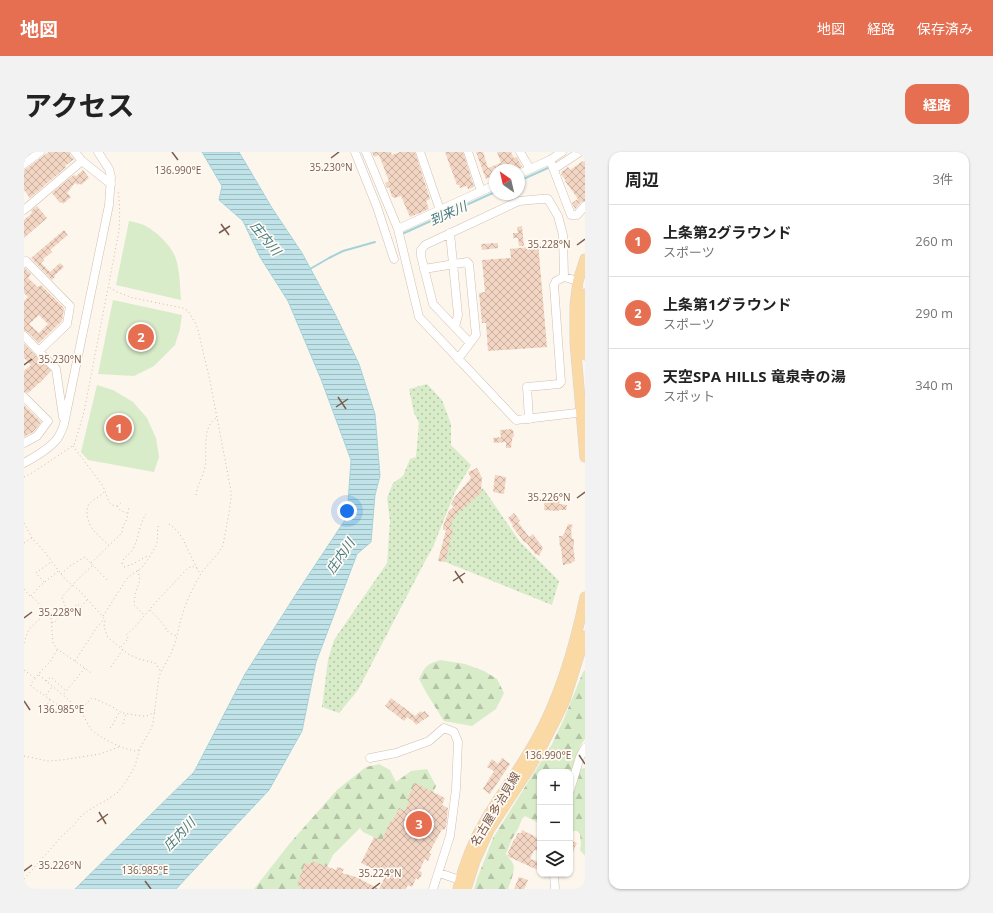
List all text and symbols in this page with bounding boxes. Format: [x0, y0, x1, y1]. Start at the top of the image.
text: 地図 [20, 16, 58, 42]
text: 地図 [817, 19, 845, 38]
text: 経路 [867, 19, 895, 38]
text: 保存済み [917, 19, 973, 38]
button: 経路 [905, 84, 969, 124]
text: アクセス [24, 86, 135, 124]
text: 35.230°N [309, 160, 353, 174]
text: 136.990°E [155, 163, 201, 177]
north arrow [489, 164, 525, 200]
text: 周辺 [625, 168, 659, 191]
text: 3件 [933, 170, 953, 188]
water label: 到来川 [427, 196, 471, 229]
water label: 庄内川 [247, 217, 287, 260]
text: 上条第2グラウンド [663, 222, 792, 242]
text: 1 [634, 232, 642, 250]
text: 260 m [915, 232, 953, 250]
text: 35.228°N [527, 237, 571, 251]
text: スポーツ [663, 243, 715, 261]
text: 上条第1グラウンド [663, 294, 792, 314]
text: 2 [634, 304, 642, 322]
text: 290 m [915, 304, 953, 322]
text: スポーツ [663, 315, 715, 333]
pin: 2 [128, 322, 154, 352]
text: 35.230°N [38, 352, 82, 366]
text: 天空SPA HILLS 竜泉寺の湯 [663, 366, 845, 386]
text: 3 [634, 376, 642, 394]
text: 340 m [915, 376, 953, 394]
text: スポット [663, 387, 715, 405]
pin: 1 [106, 413, 132, 443]
text: 35.226°N [527, 490, 571, 504]
your location [337, 501, 357, 521]
water label: 庄内川 [321, 533, 360, 577]
text: 35.228°N [38, 605, 82, 619]
text: 136.985°E [38, 702, 84, 716]
text: 136.990°E [525, 748, 571, 762]
street label: 名古屋多治見線 [466, 769, 524, 849]
map controls [537, 769, 573, 877]
button: + [537, 769, 573, 805]
button: − [537, 805, 573, 841]
pin: 3 [406, 809, 432, 839]
water label: 庄内川 [159, 812, 200, 854]
button: layers [537, 841, 573, 877]
text: 35.226°N [38, 858, 82, 872]
text: 136.985°E [122, 863, 168, 877]
text: 35.224°N [358, 866, 402, 880]

